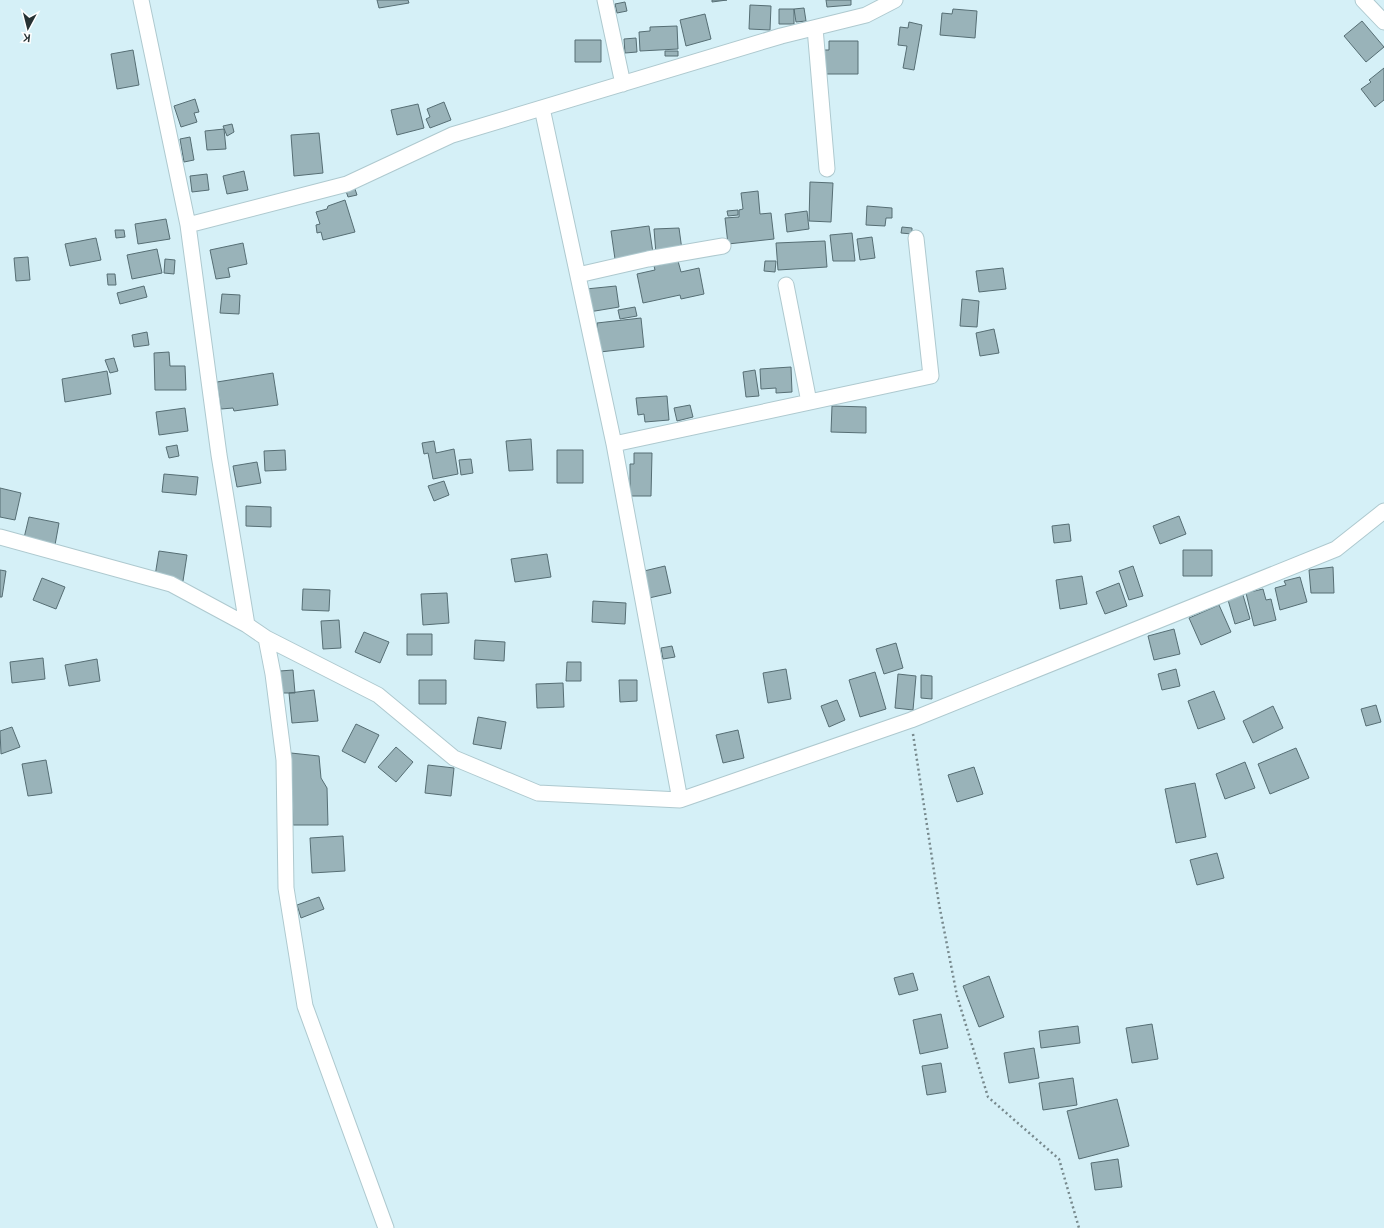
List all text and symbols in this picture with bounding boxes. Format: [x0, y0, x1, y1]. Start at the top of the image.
north arrow [8, 8, 48, 48]
text: K [22, 30, 31, 44]

